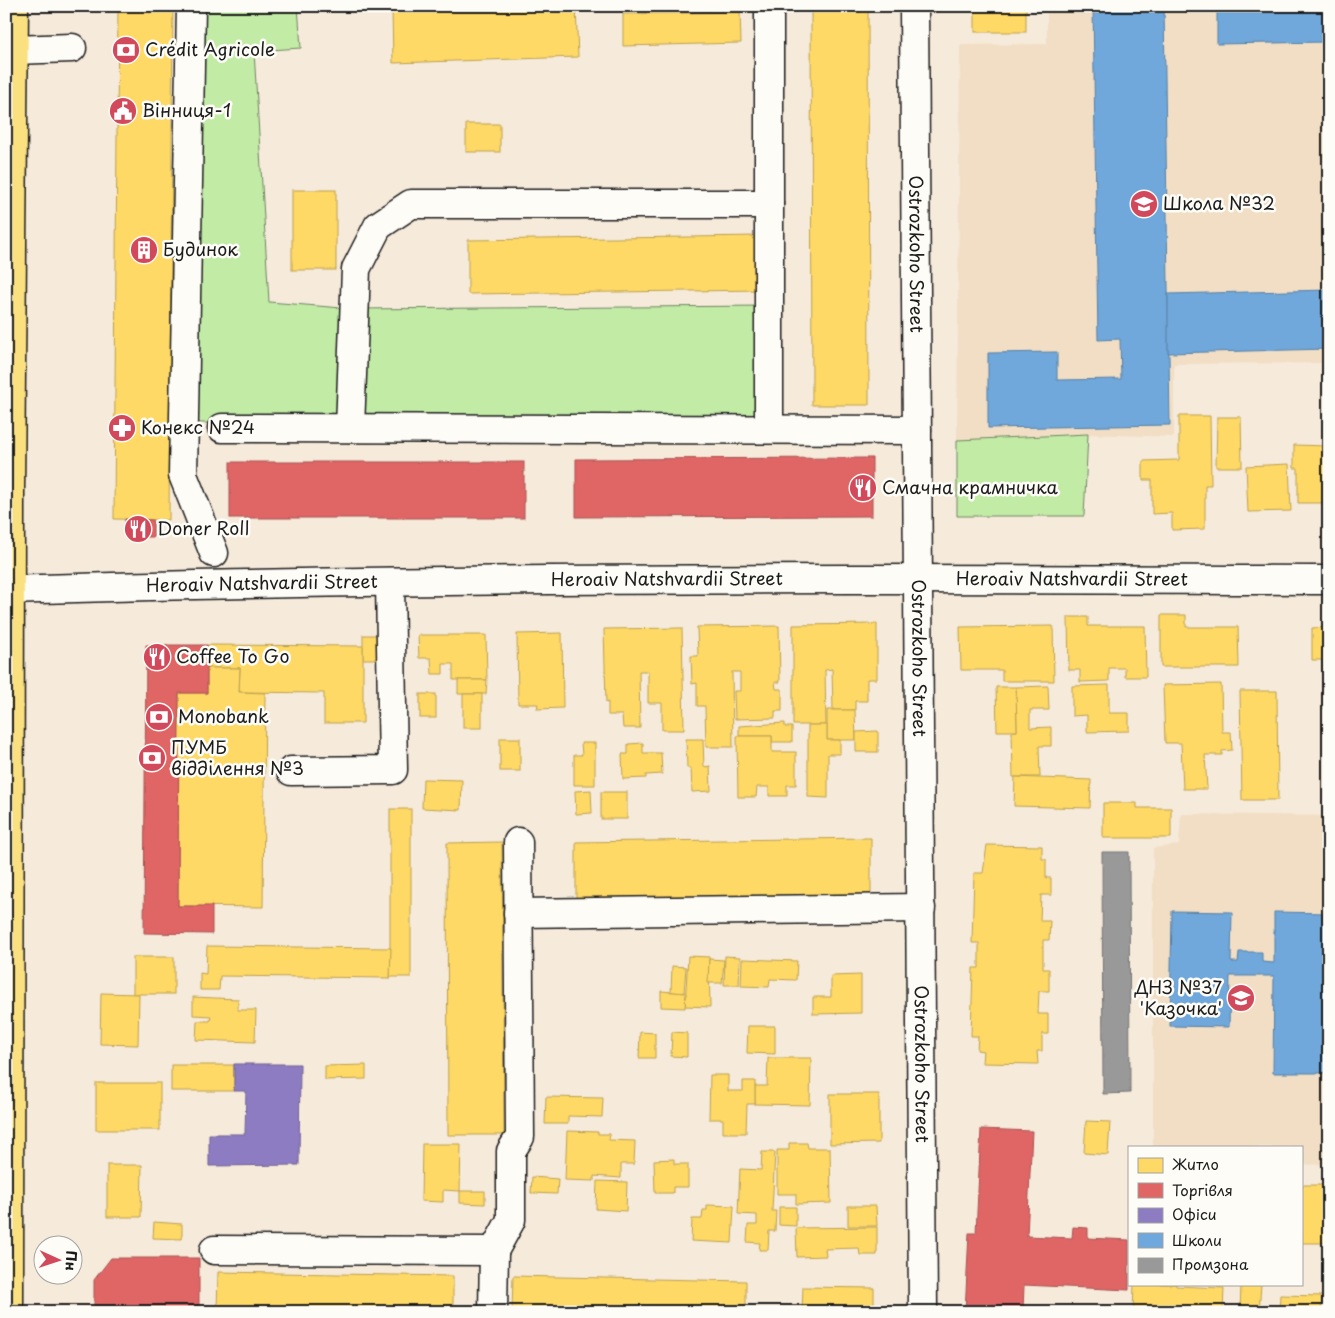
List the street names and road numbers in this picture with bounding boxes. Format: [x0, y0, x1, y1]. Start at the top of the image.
street label: Ostrozkoho Street [903, 175, 931, 333]
street label: Heroaiv Natshvardii Street [551, 564, 783, 592]
street label: Heroaiv Natshvardii Street [956, 564, 1188, 592]
street label: Heroaiv Natshvardii Street [146, 567, 378, 598]
street label: Ostrozkoho Street [906, 579, 934, 737]
street label: Ostrozkoho Street [909, 985, 937, 1143]

